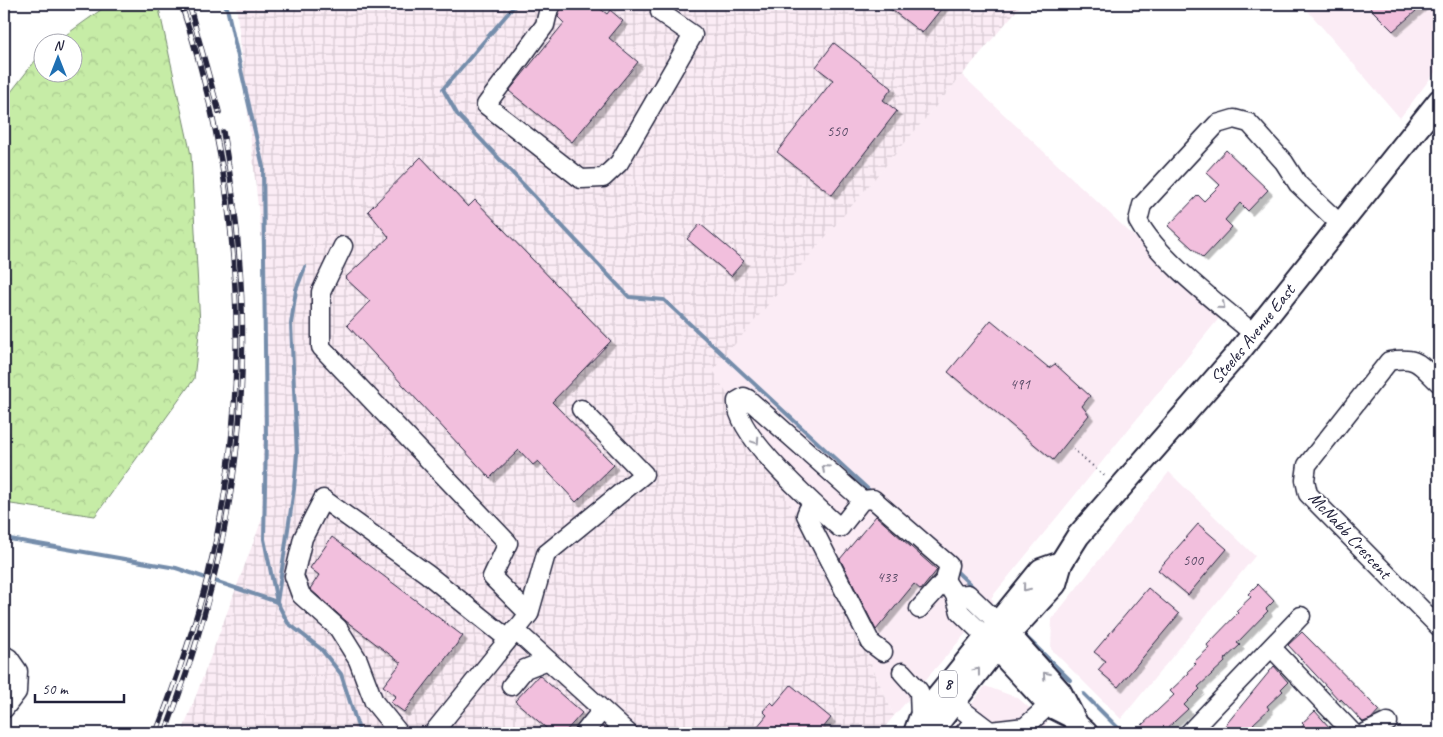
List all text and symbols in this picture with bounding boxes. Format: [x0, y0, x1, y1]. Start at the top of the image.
north arrow [32, 32, 82, 82]
text: N [54, 37, 65, 54]
house number: 550 [827, 122, 848, 141]
street label: Steeles Avenue East [1205, 278, 1301, 388]
one-way arrow [1216, 300, 1225, 309]
house number: 491 [1010, 375, 1031, 394]
one-way arrow [750, 436, 760, 445]
one-way arrow [822, 465, 831, 474]
street label: McNabb Crescent [1304, 487, 1397, 585]
house number: 500 [1183, 551, 1204, 570]
house number: 433 [877, 568, 898, 587]
one-way arrow [1024, 582, 1032, 591]
one-way arrow [972, 668, 981, 677]
road number: 8 [939, 671, 957, 698]
scale bar [35, 672, 124, 704]
one-way arrow [1043, 672, 1051, 681]
text: 50 m [42, 680, 69, 699]

